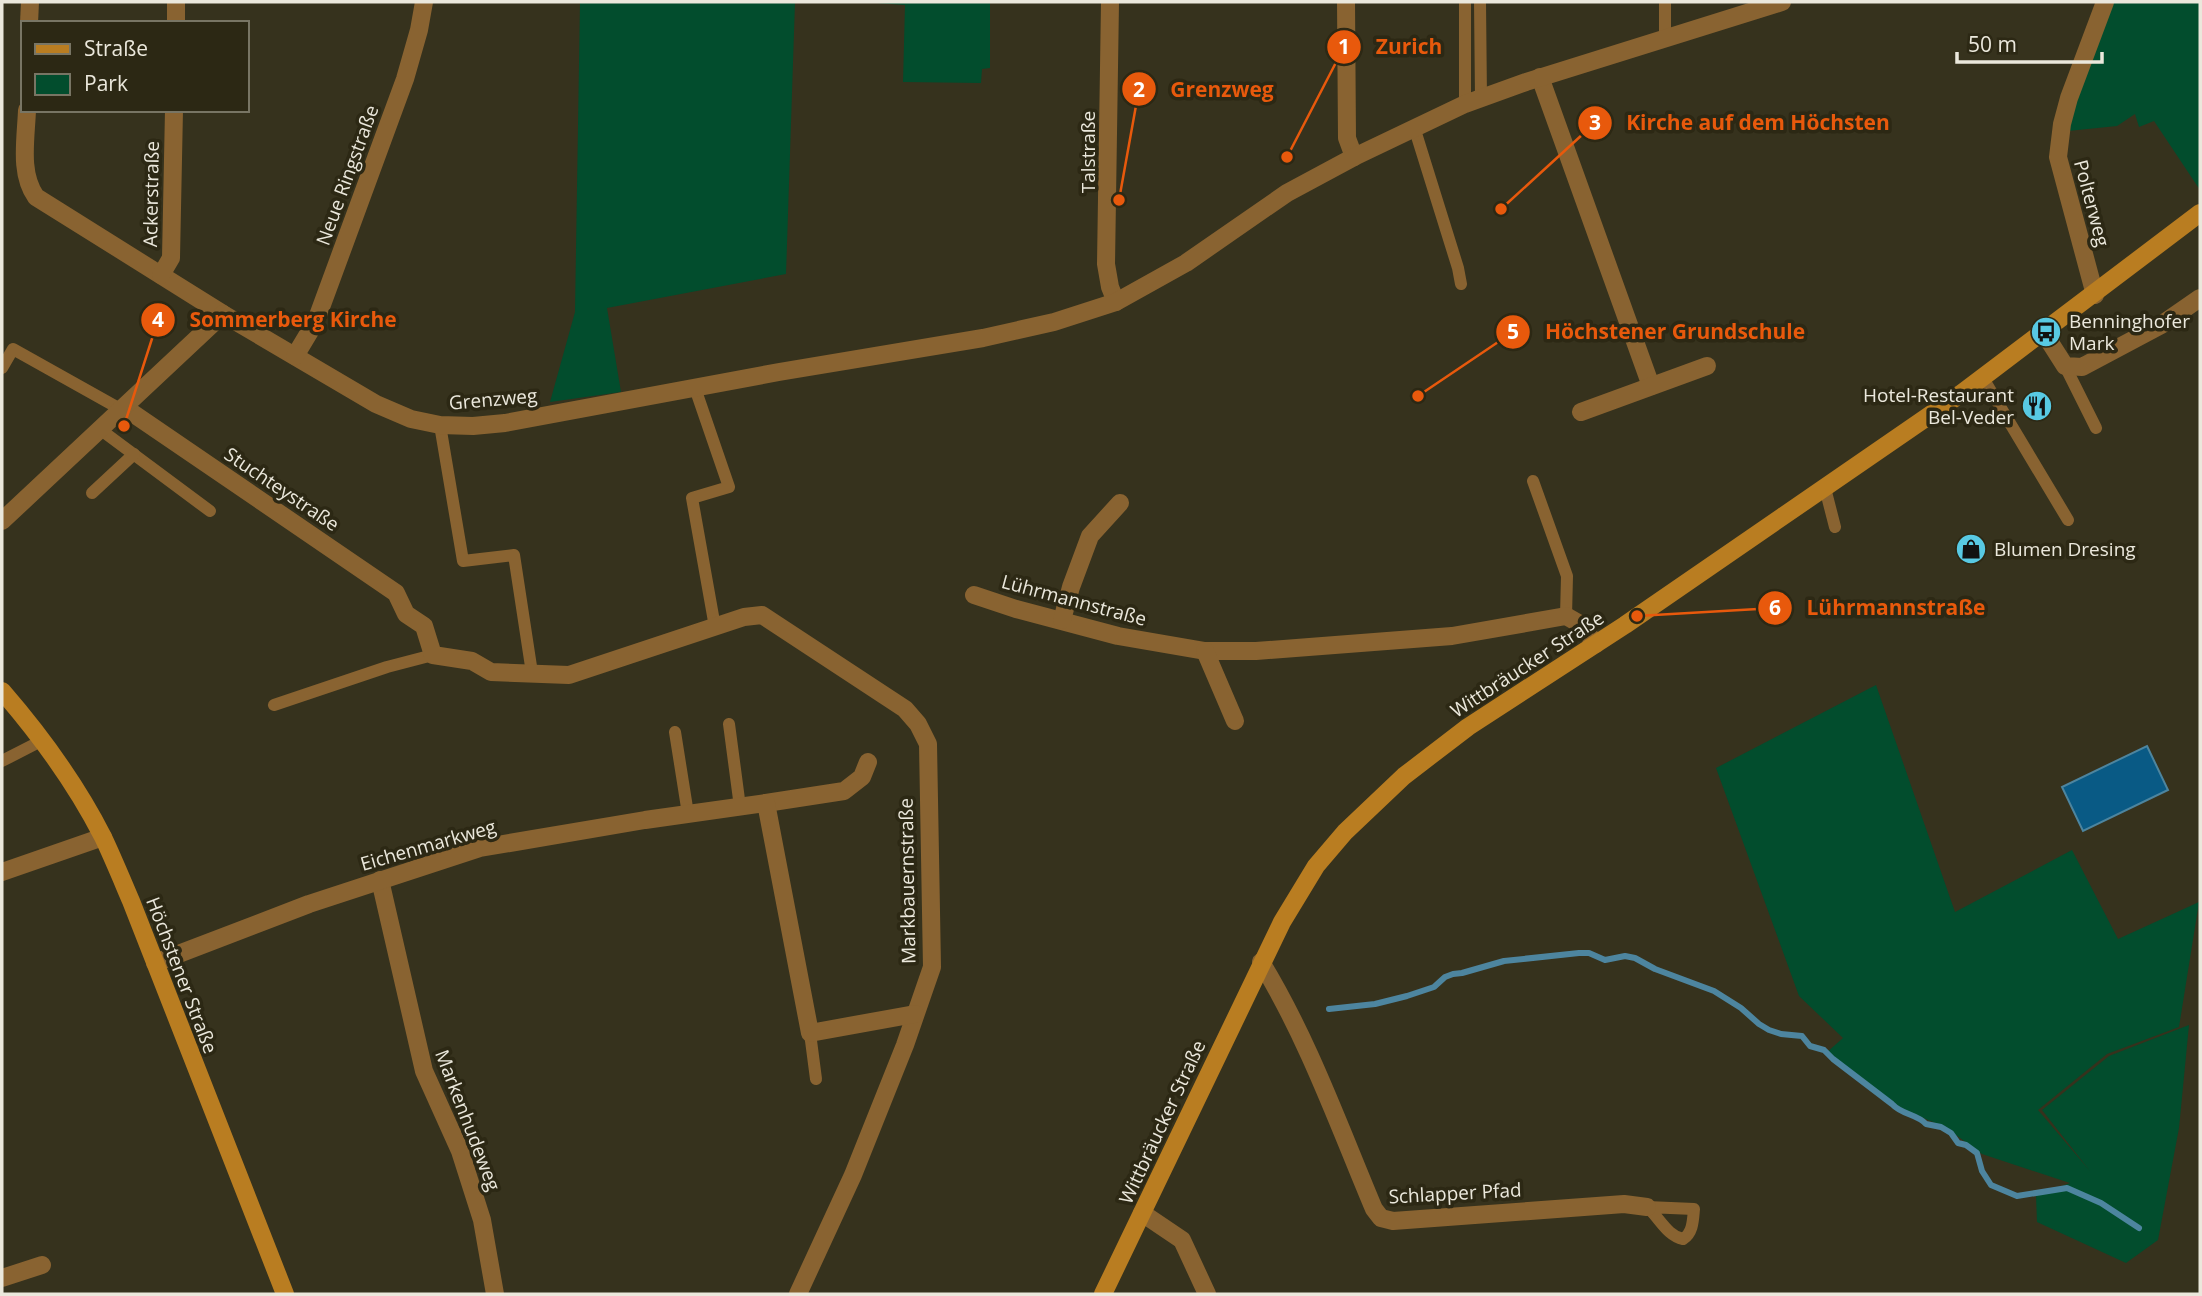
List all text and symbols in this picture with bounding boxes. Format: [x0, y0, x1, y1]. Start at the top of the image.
legend [21, 21, 248, 112]
scale bar [1957, 21, 2102, 65]
callout: Zurich [1327, 26, 1456, 68]
text: 50 m [1968, 30, 2017, 58]
text: 1 [1338, 32, 1350, 60]
text: Zurich [1376, 32, 1442, 60]
text: Straße [84, 34, 148, 62]
callout: Grenzweg [1122, 68, 1288, 110]
text: Park [84, 69, 128, 97]
text: 2 [1133, 75, 1145, 103]
text: Grenzweg [1170, 75, 1274, 103]
street label: Neue Ringstraße [310, 101, 384, 249]
callout: Kirche auf dem Höchsten [1577, 102, 1904, 144]
text: 3 [1589, 108, 1601, 136]
text: Kirche auf dem Höchsten [1626, 108, 1890, 136]
street label: Talstraße [1075, 111, 1101, 193]
street label: Ackerstraße [137, 141, 165, 247]
street label: Polterweg [2068, 157, 2116, 249]
callout: Sommerberg Kirche [141, 299, 411, 341]
text: 4 [152, 305, 164, 333]
text: Sommerberg Kirche [189, 305, 397, 333]
place label: Benninghofer Mark [2069, 308, 2190, 356]
callout: Höchstener Grundschule [1496, 311, 1819, 353]
bus stop icon: Benninghofer Mark [2029, 315, 2063, 349]
text: 5 [1507, 317, 1519, 345]
text: Höchstener Grundschule [1545, 317, 1805, 345]
street label: Grenzweg [448, 382, 538, 416]
place label: Hotel-Restaurant Bel-Veder [1863, 382, 2014, 430]
restaurant icon: Hotel-Restaurant Bel-Veder [2020, 389, 2054, 423]
street label: Stuchteystraße [220, 441, 344, 537]
shop icon: Blumen Dresing [1954, 532, 1988, 566]
place label: Blumen Dresing [1994, 536, 2136, 562]
street label: Lührmannstraße [999, 568, 1149, 632]
callout: Lührmannstraße [1757, 587, 1999, 629]
text: 6 [1769, 593, 1781, 621]
text: Lührmannstraße [1806, 593, 1986, 621]
street label: Wittbräucker Straße [1445, 605, 1609, 723]
street label: Markbauernstraße [893, 798, 921, 964]
street label: Eichenmarkweg [357, 813, 499, 877]
street label: Höchstener Straße [140, 893, 224, 1057]
street label: Wittbräucker Straße [1113, 1036, 1211, 1208]
street label: Markenhudeweg [429, 1046, 507, 1194]
street label: Schlapper Pfad [1388, 1177, 1522, 1209]

